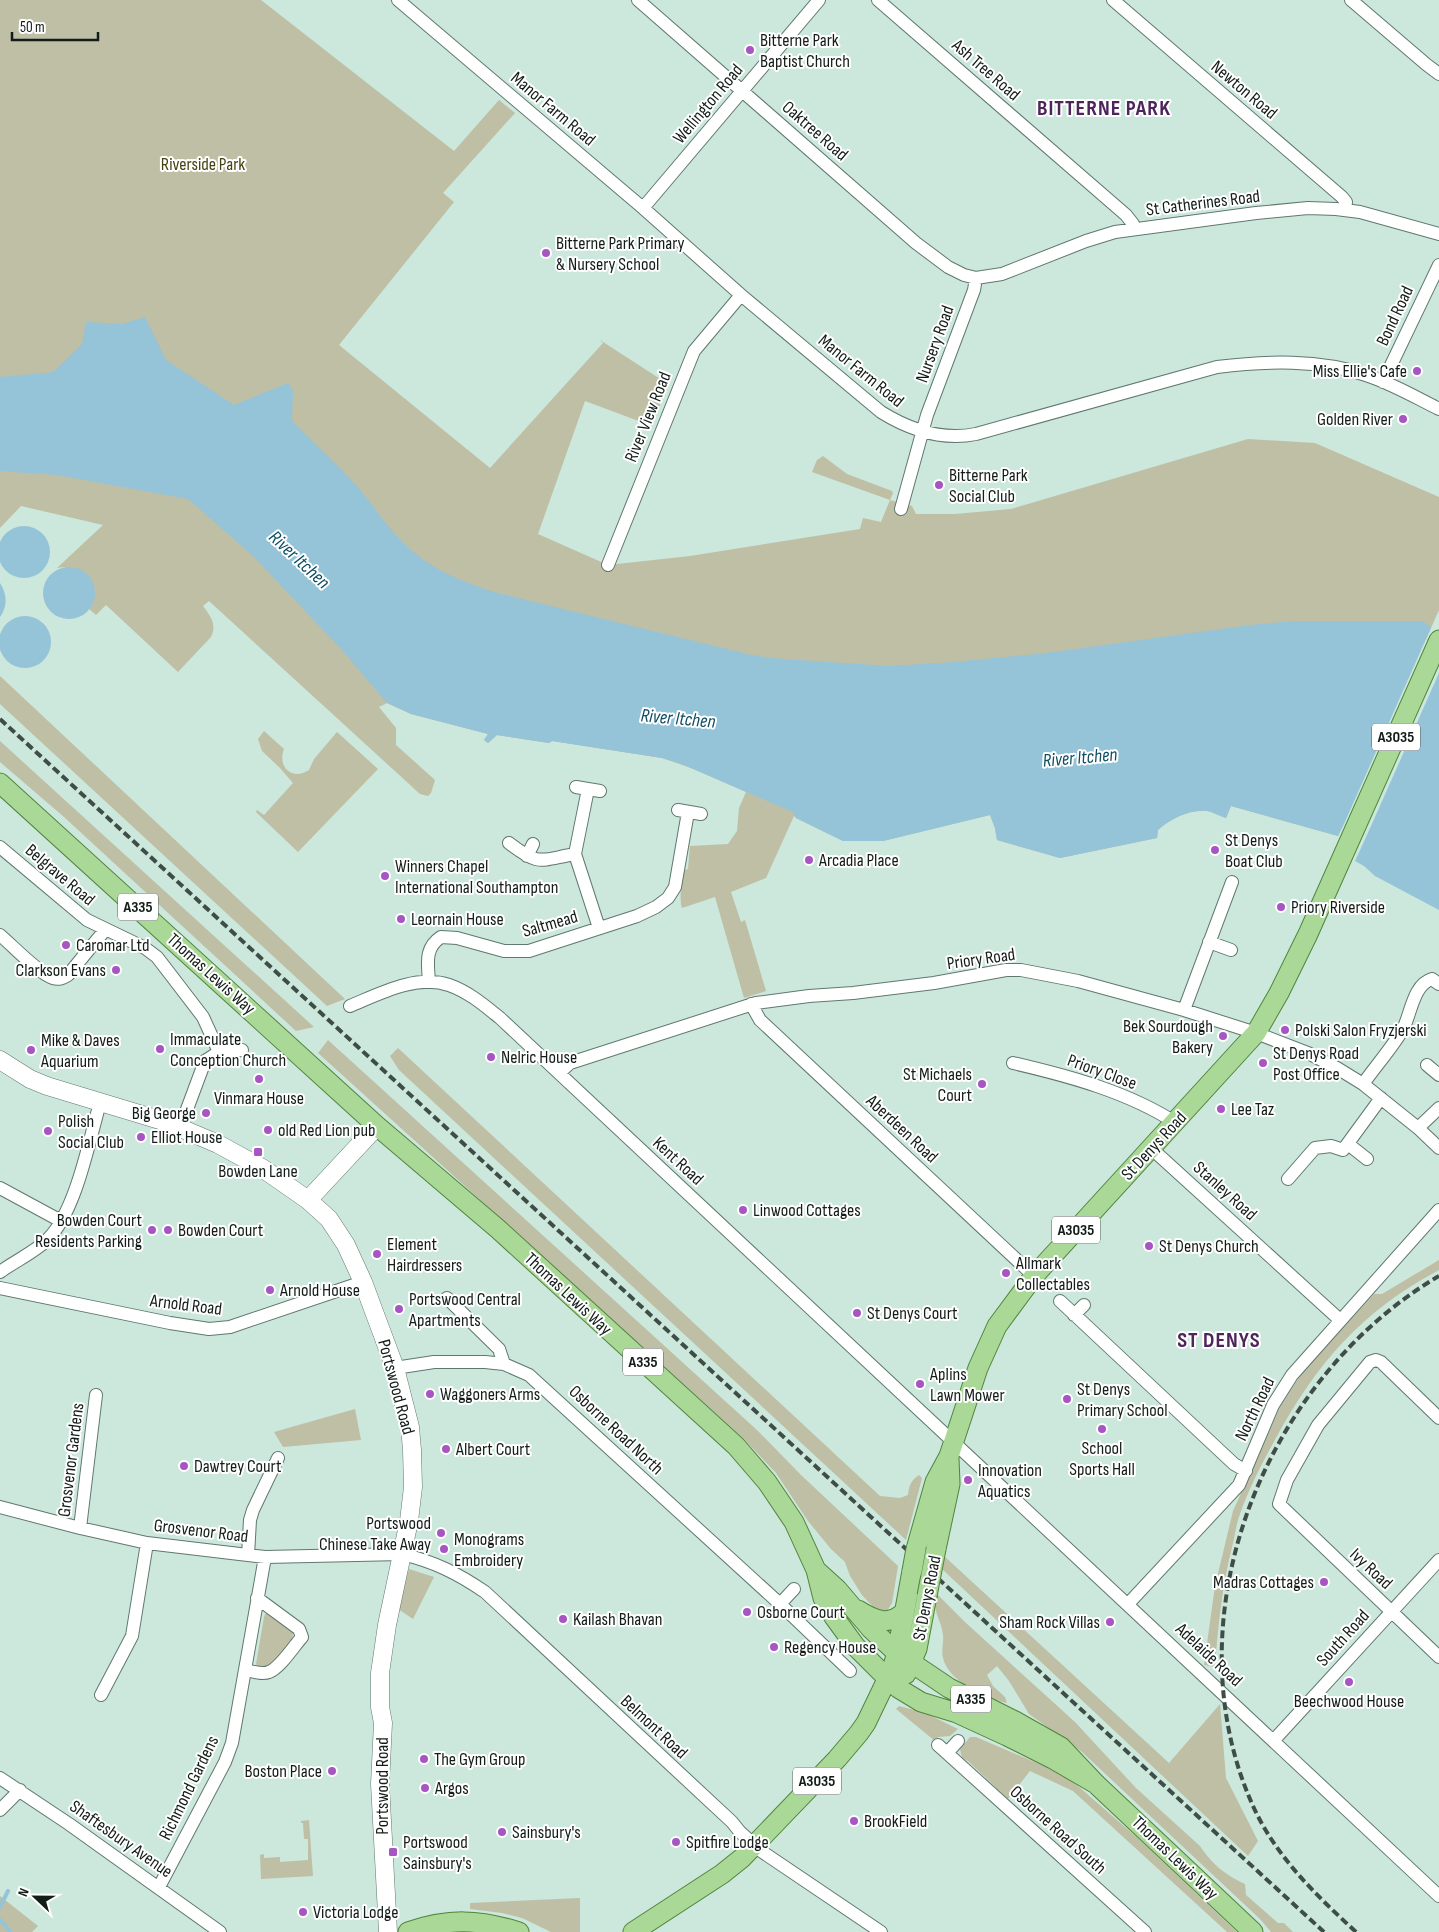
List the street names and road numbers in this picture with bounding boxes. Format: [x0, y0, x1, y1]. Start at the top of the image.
street label: Ash Tree Road [947, 34, 1024, 105]
street label: Newton Road [1207, 56, 1281, 124]
street label: Wellington Road [669, 60, 747, 148]
street label: Manor Farm Road [506, 68, 600, 150]
street label: Oaktree Road [778, 97, 852, 165]
street label: St Catherines Road [1145, 186, 1261, 220]
street label: Bond Road [1372, 283, 1418, 349]
street label: Nursery Road [911, 303, 959, 385]
street label: Manor Farm Road [814, 330, 908, 412]
street label: River View Road [620, 369, 676, 465]
road number: A3035 [1372, 724, 1420, 750]
street label: Belgrave Road [21, 840, 99, 910]
road number: A335 [118, 894, 158, 920]
street label: Saltmead [520, 906, 580, 942]
street label: Thomas Lewis Way [163, 929, 260, 1019]
street label: Priory Road [946, 944, 1016, 974]
street label: Priory Close [1065, 1050, 1139, 1094]
street label: Aberdeen Road [861, 1090, 942, 1167]
street label: St Denys Road [1117, 1107, 1191, 1185]
street label: Kent Road [648, 1132, 708, 1190]
street label: Stanley Road [1189, 1157, 1261, 1225]
road number: A3035 [1052, 1216, 1100, 1244]
street label: Thomas Lewis Way [520, 1248, 616, 1340]
street label: Arnold Road [148, 1290, 223, 1320]
street label: Portswood Road [373, 1337, 419, 1437]
road number: A335 [623, 1348, 663, 1375]
street label: North Road [1231, 1374, 1279, 1444]
street label: Osborne Road North [564, 1381, 668, 1479]
street label: Grosvenor Gardens [54, 1402, 88, 1518]
street label: Grosvenor Road [153, 1515, 249, 1547]
street label: Ivy Road [1345, 1544, 1397, 1594]
street label: St Denys Road [908, 1554, 946, 1642]
street label: South Road [1312, 1605, 1374, 1671]
street label: Adelaide Road [1171, 1618, 1247, 1691]
road number: A335 [951, 1686, 991, 1712]
street label: Belmont Road [616, 1691, 692, 1763]
street label: Richmond Gardens [155, 1732, 223, 1844]
street label: Portswood Road [372, 1737, 393, 1835]
road number: A3035 [793, 1768, 841, 1794]
street label: Osborne Road South [1006, 1781, 1110, 1879]
street label: Shaftesbury Avenue [66, 1796, 176, 1882]
street label: Thomas Lewis Way [1128, 1812, 1222, 1904]

